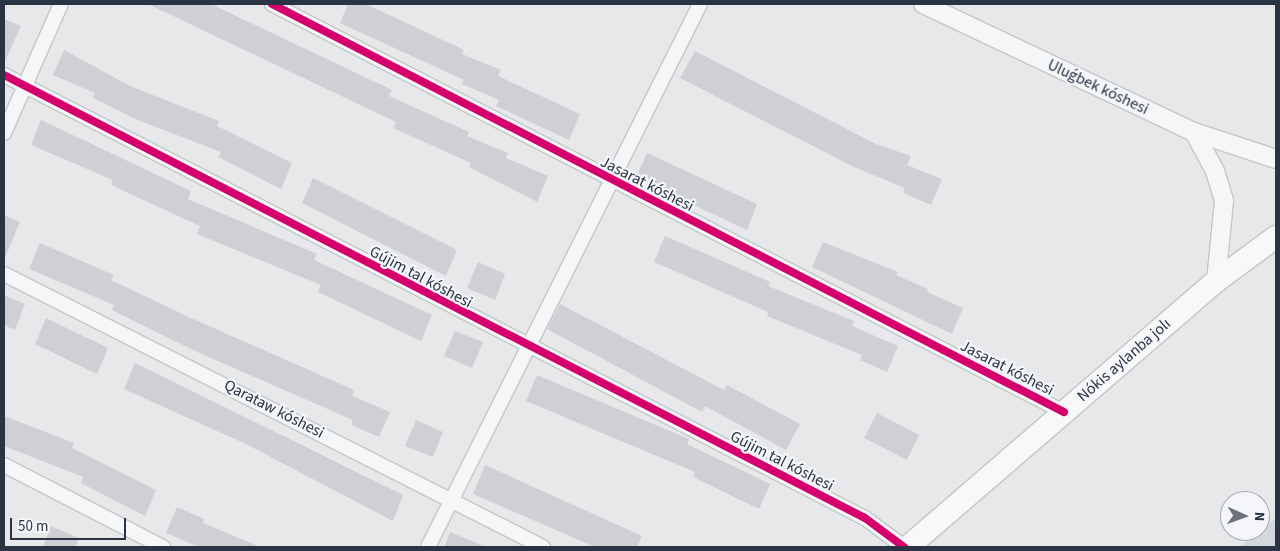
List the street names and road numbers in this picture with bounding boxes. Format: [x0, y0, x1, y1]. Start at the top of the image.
street label: Uluǵbek kóshesi [1044, 55, 1152, 119]
street label: Jasarat kóshesi [597, 152, 697, 216]
street label: Gújim tal kóshesi [366, 242, 476, 312]
street label: Nókis aylanba jolı [1073, 314, 1175, 406]
street label: Jasarat kóshesi [957, 336, 1057, 400]
street label: Qarataw kóshesi [221, 376, 327, 442]
street label: Gújim tal kóshesi [727, 427, 837, 495]

